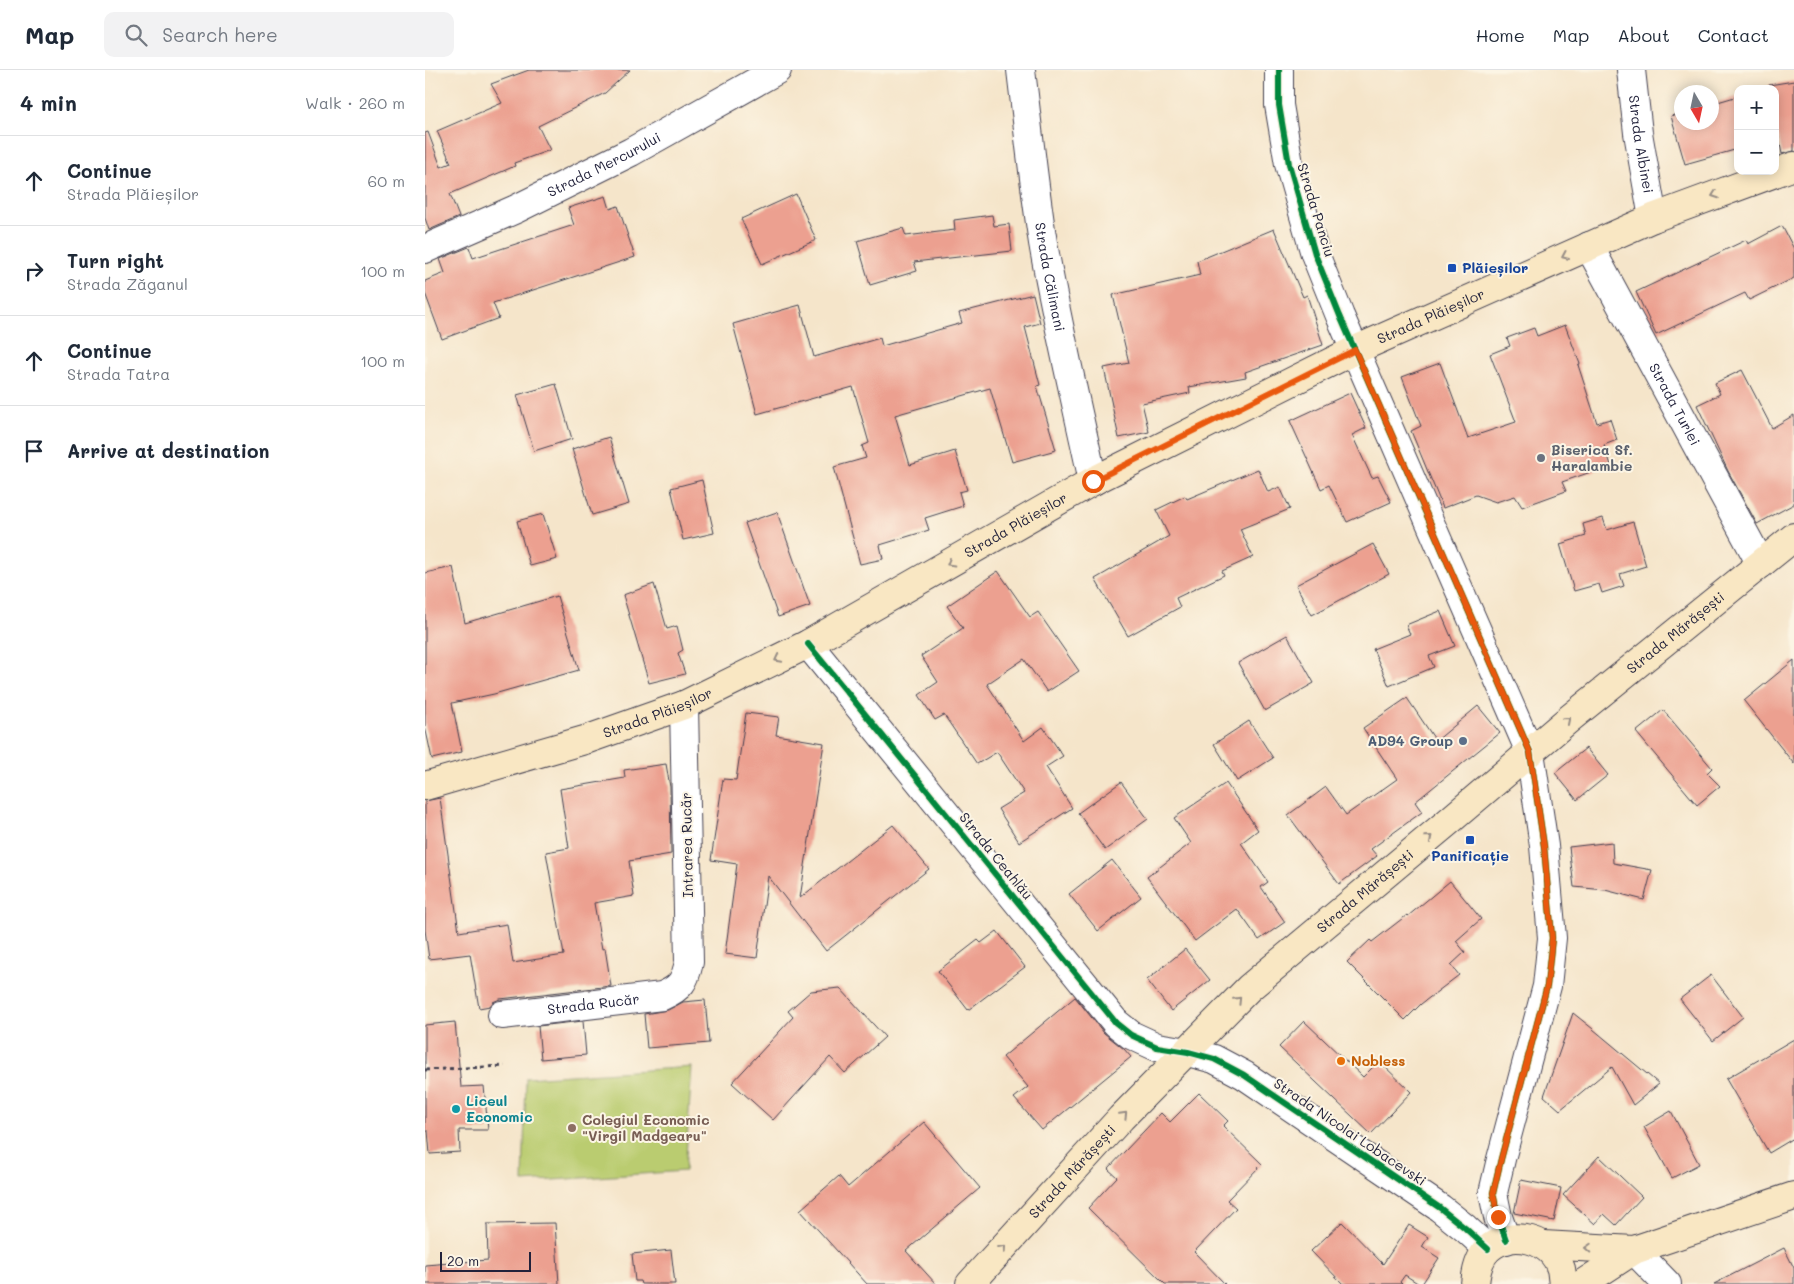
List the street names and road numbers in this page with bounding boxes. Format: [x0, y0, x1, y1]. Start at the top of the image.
street label: Strada Albinei [1625, 94, 1658, 195]
street label: Strada Mercurului [544, 127, 664, 201]
street label: Strada Panciu [1293, 161, 1340, 259]
street label: Strada Călimani [1031, 221, 1070, 333]
street label: Strada Plăieșilor [1374, 284, 1487, 348]
street label: Strada Turlei [1645, 360, 1705, 449]
street label: Strada Plăieșilor [961, 488, 1070, 562]
street label: Strada Mărășești [1622, 587, 1728, 678]
street label: Strada Plăieșilor [600, 683, 715, 742]
street label: Intrarea Rucăr [676, 792, 697, 898]
street label: Strada Ceahlău [955, 808, 1037, 903]
street label: Strada Mărășești [1312, 845, 1417, 937]
street label: Strada Rucăr [546, 989, 640, 1019]
street label: Strada Nicolai Lobacevski [1270, 1073, 1430, 1190]
street label: Strada Mărășești [1024, 1120, 1120, 1222]

